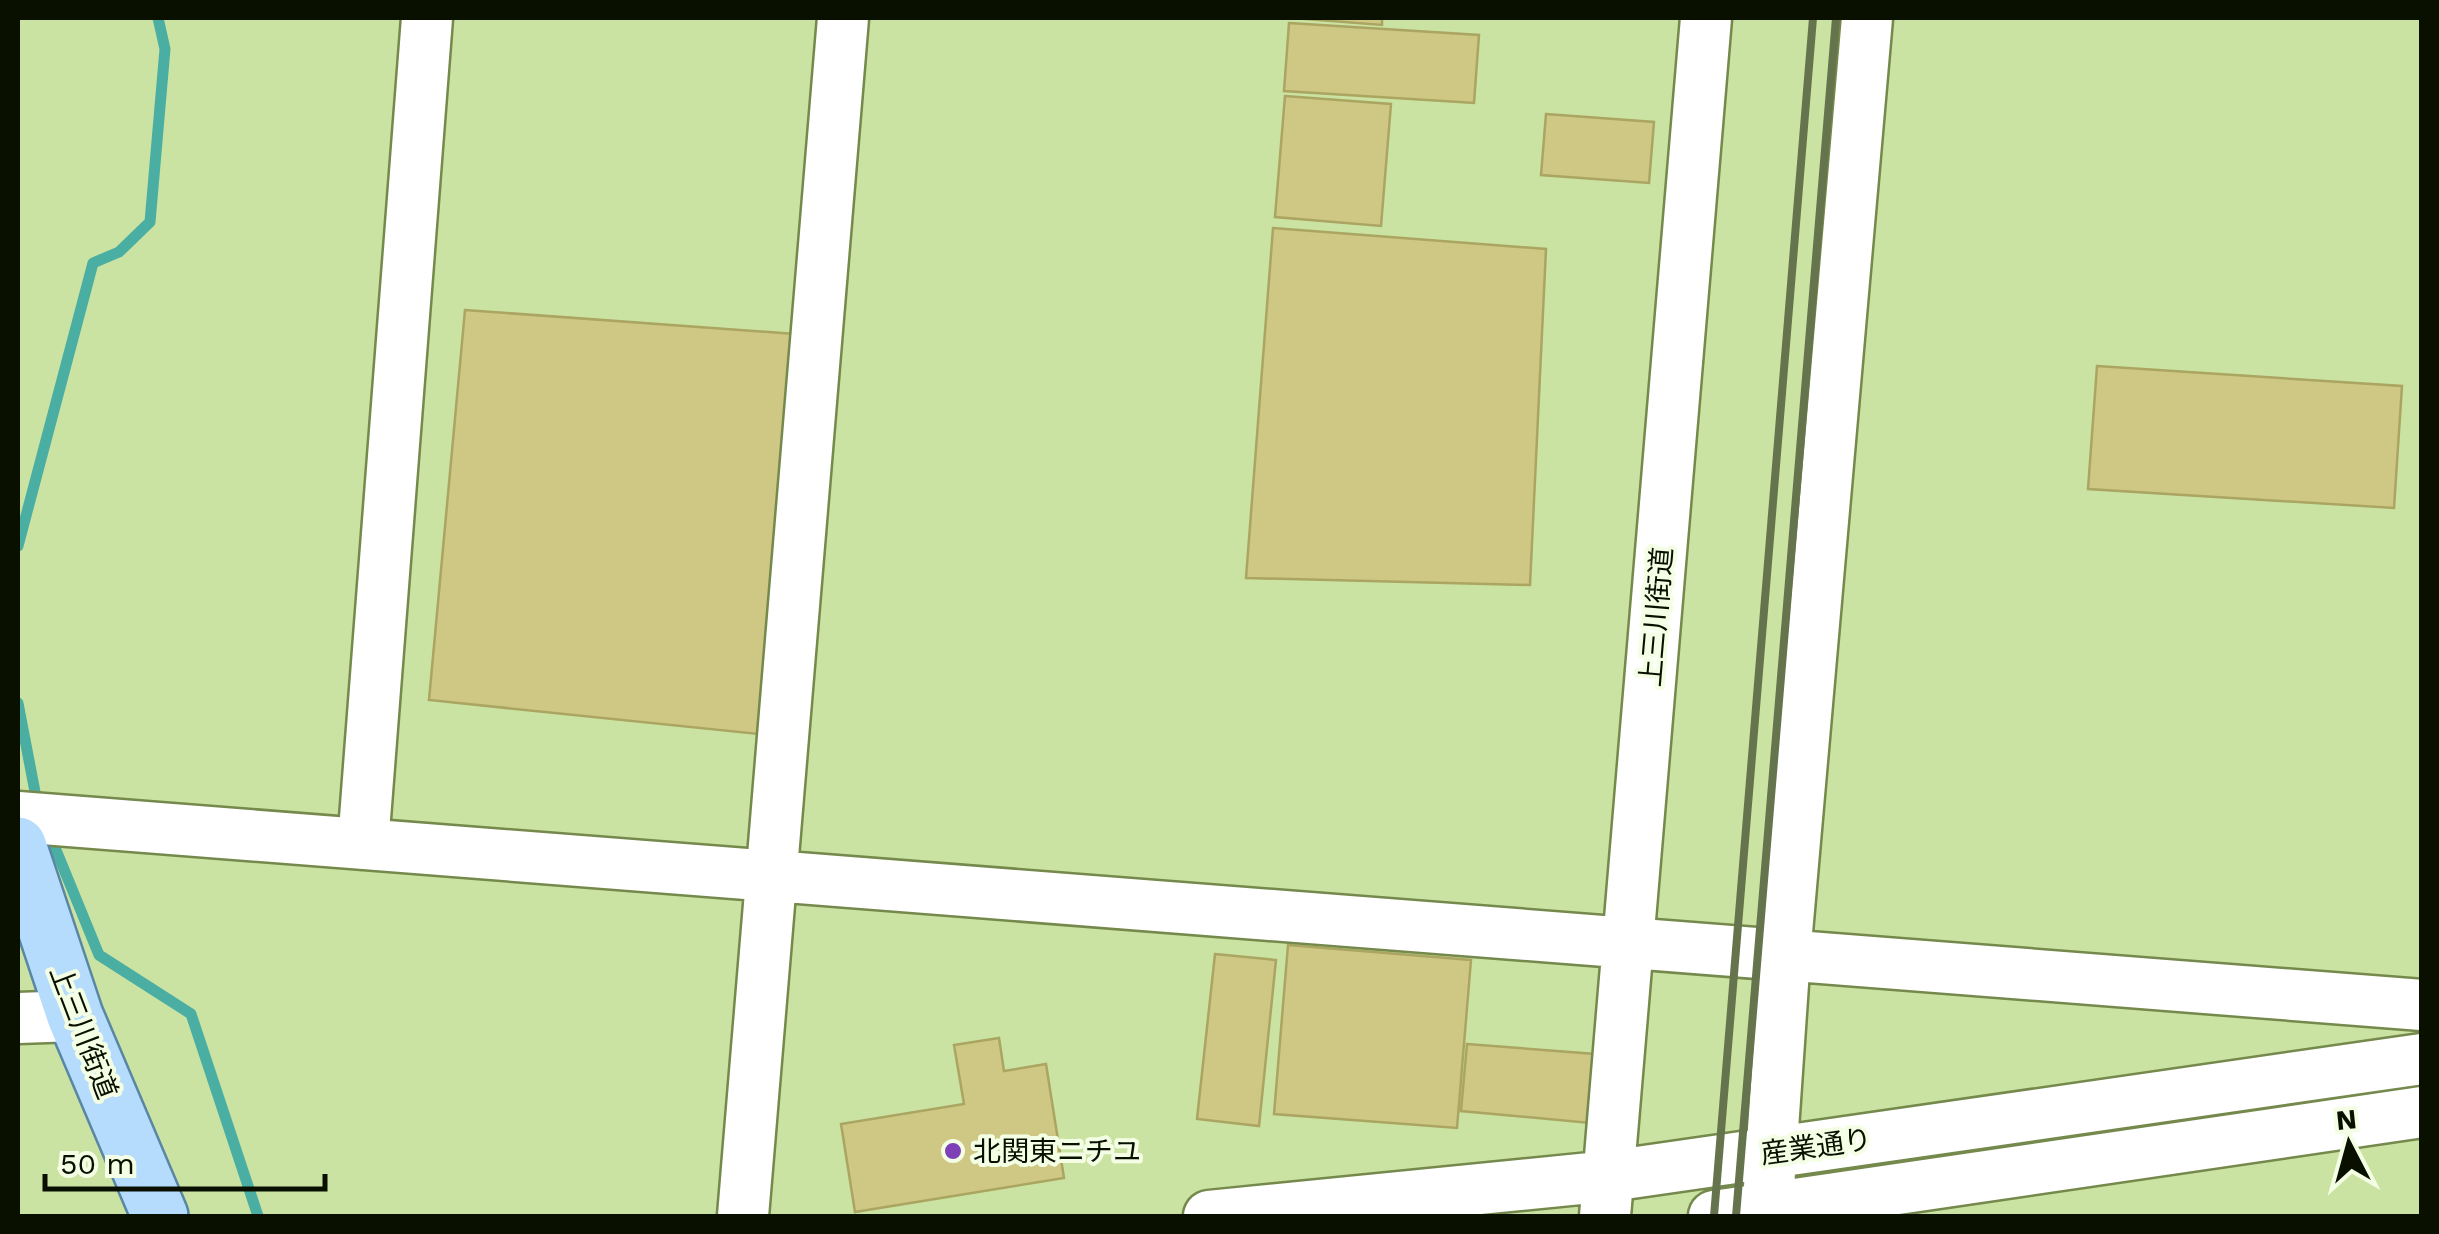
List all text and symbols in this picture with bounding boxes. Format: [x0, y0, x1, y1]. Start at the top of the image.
street label: 上三川街道 [1634, 546, 1679, 688]
street label: 上三川街道 [43, 961, 124, 1103]
north arrow [2299, 1094, 2399, 1194]
text: N [2334, 1102, 2358, 1137]
street label: 産業通り [1758, 1122, 1874, 1171]
scale bar [45, 1129, 325, 1191]
place label: 北関東ニチユ [973, 1135, 1141, 1168]
marker: 北関東ニチユ [942, 1140, 964, 1162]
text: 50 m [60, 1146, 135, 1181]

